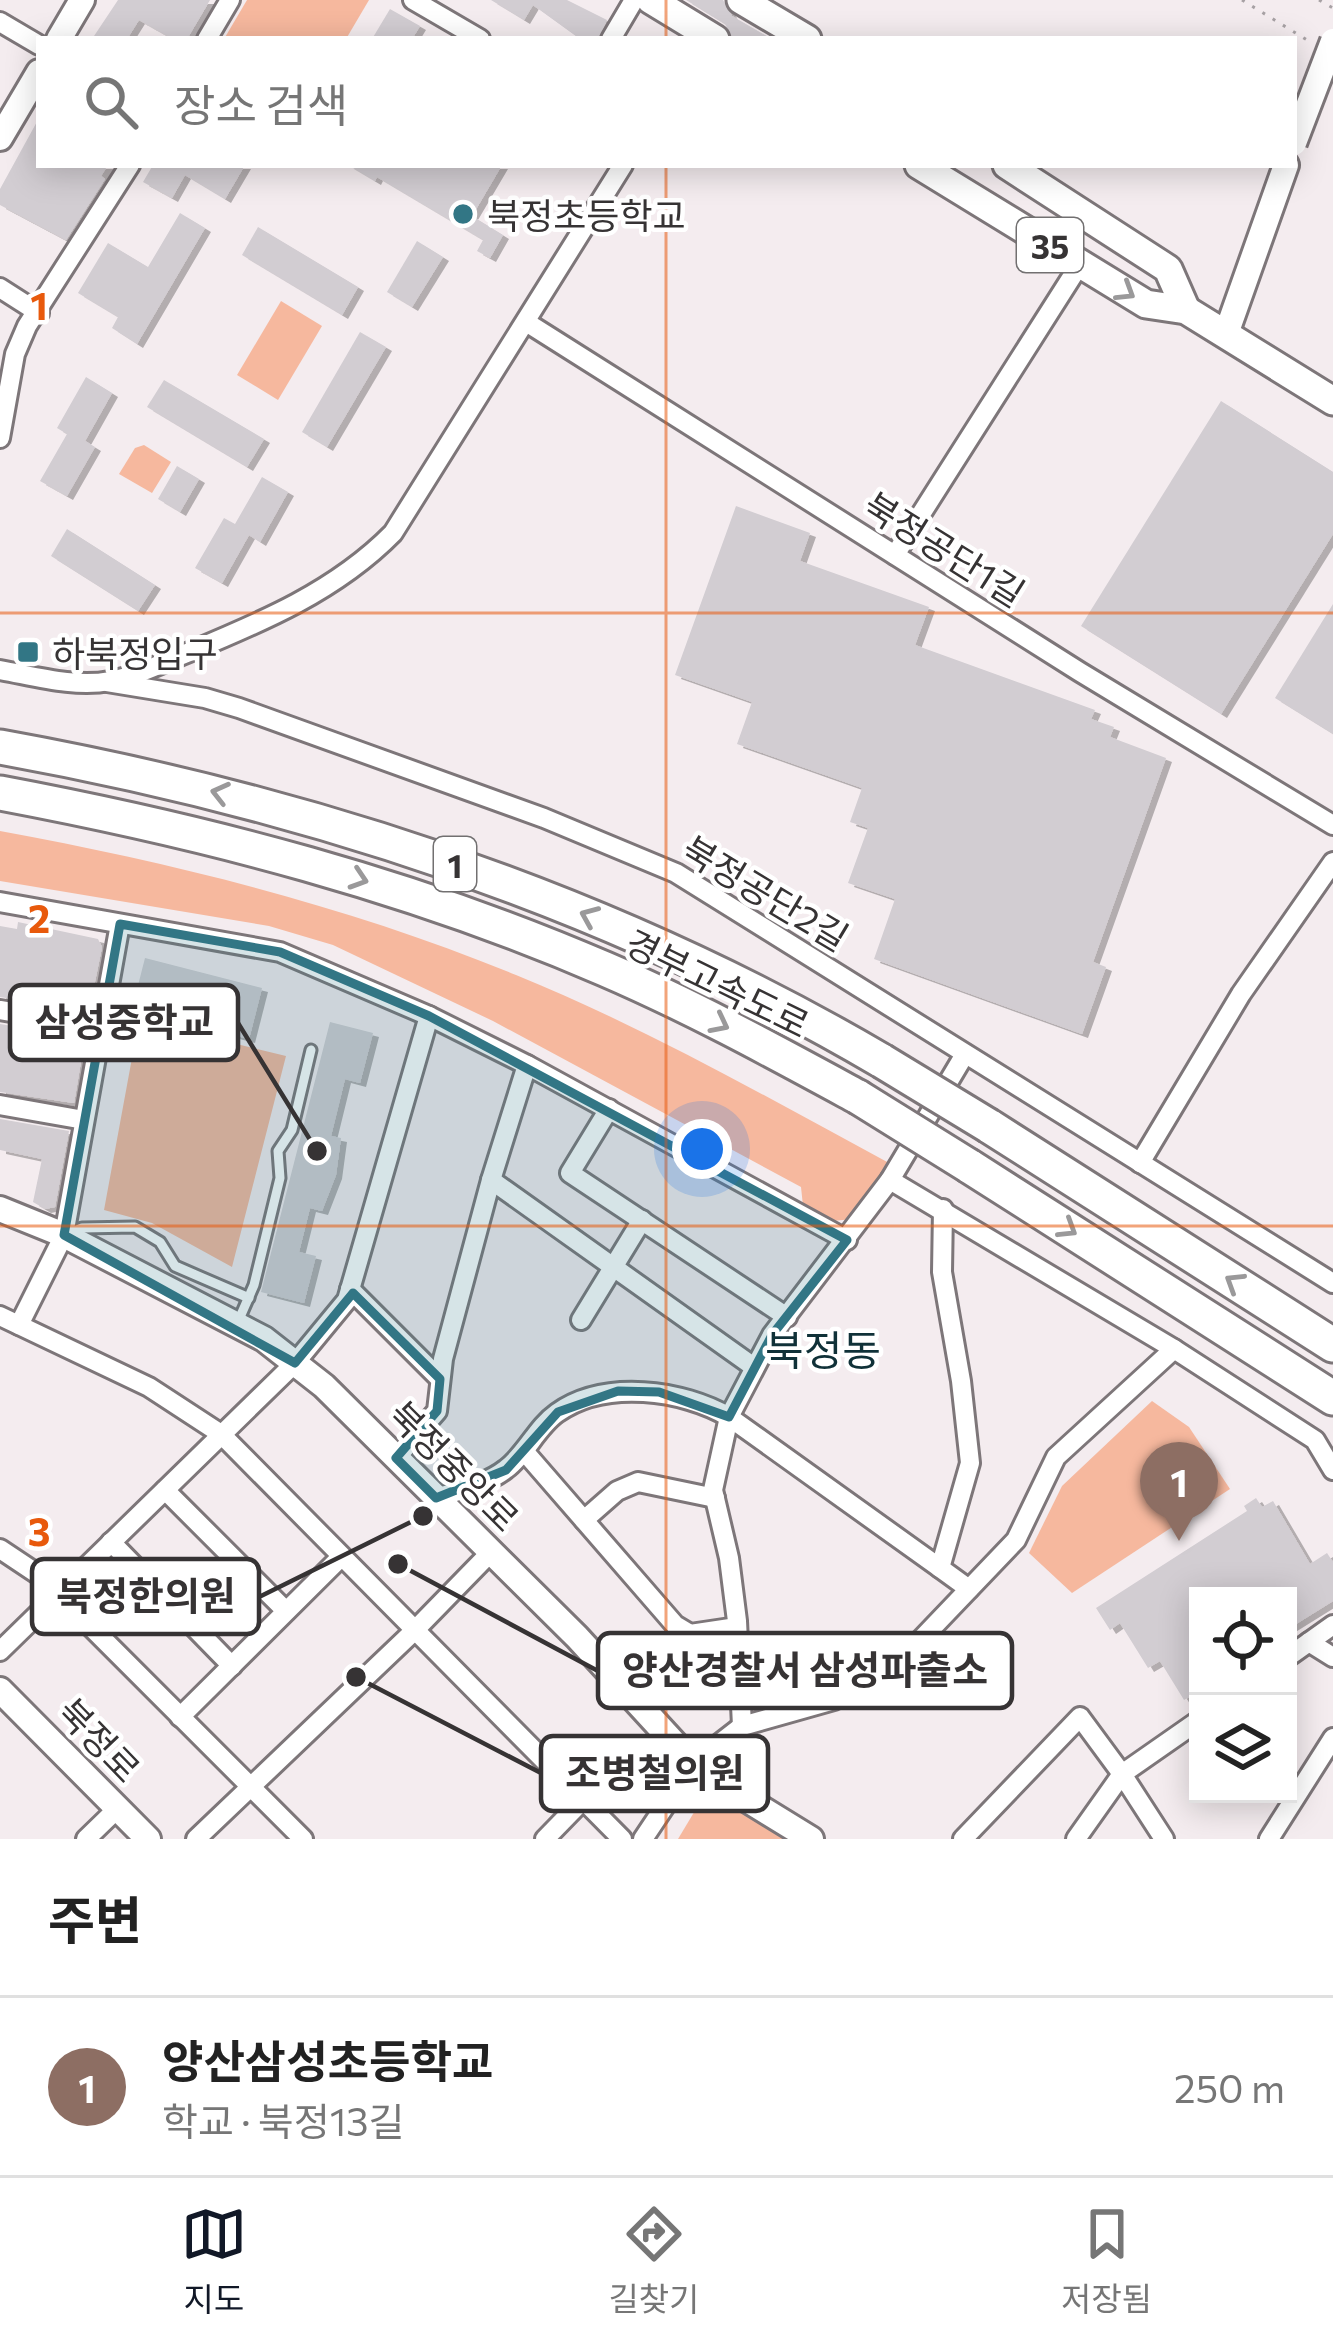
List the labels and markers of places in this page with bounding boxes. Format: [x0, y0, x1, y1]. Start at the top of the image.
place label: 북정초등학교 [487, 192, 686, 236]
marker: 북정초등학교 [450, 201, 476, 227]
place label: 하북정입구 [52, 630, 218, 674]
marker: 하북정입구 [15, 639, 41, 665]
callout: 삼성중학교 [10, 985, 238, 1060]
pin: 1 [1140, 1442, 1218, 1541]
callout: 북정한의원 [32, 1559, 259, 1634]
callout: 양산경찰서 삼성파출소 [598, 1633, 1012, 1708]
callout: 조병철의원 [541, 1736, 768, 1811]

